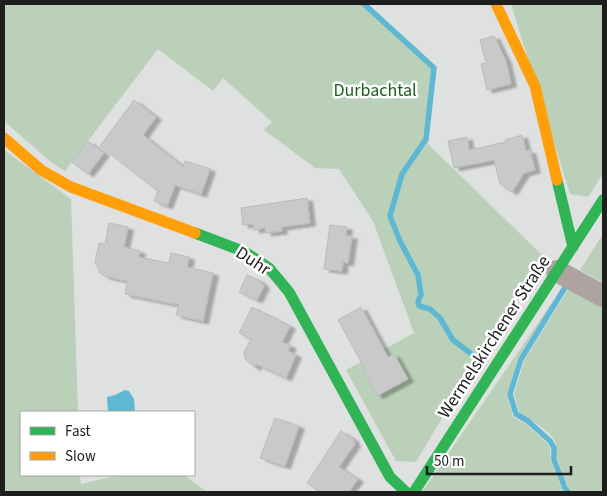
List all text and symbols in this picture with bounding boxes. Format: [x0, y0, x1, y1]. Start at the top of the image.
park label: Durbachtal [333, 78, 417, 103]
street label: Duhr [231, 240, 276, 282]
street label: Wermelskirchener Straße [432, 251, 556, 423]
legend [20, 411, 195, 476]
text: Fast [65, 421, 91, 442]
scale bar [427, 444, 571, 476]
text: Slow [65, 446, 96, 467]
text: 50 m [434, 451, 464, 472]

